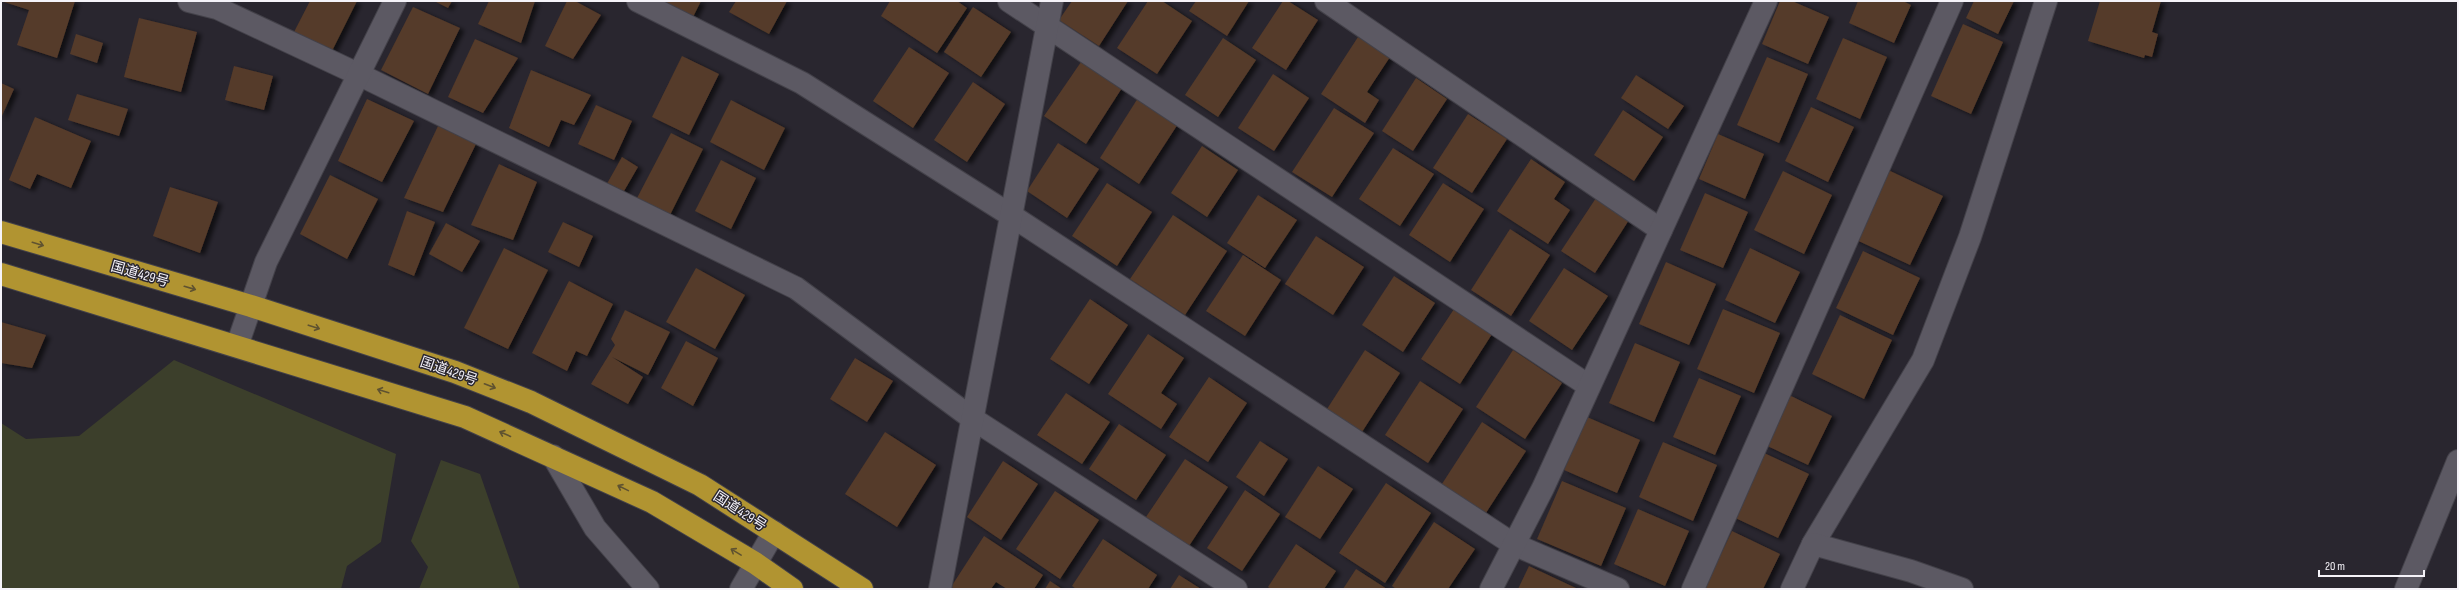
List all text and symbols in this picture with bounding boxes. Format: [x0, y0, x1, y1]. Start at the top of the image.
one-way arrow [32, 240, 44, 248]
street label: 国道429号 [109, 258, 171, 290]
one-way arrow [183, 285, 196, 292]
one-way arrow [307, 324, 320, 331]
street label: 国道429号 [418, 353, 480, 389]
one-way arrow [484, 382, 496, 390]
one-way arrow [376, 387, 389, 394]
one-way arrow [499, 430, 511, 438]
one-way arrow [618, 484, 630, 491]
street label: 国道429号 [710, 488, 770, 534]
one-way arrow [730, 548, 742, 556]
scale bar [2319, 552, 2424, 578]
text: 20 m [2325, 559, 2345, 574]

